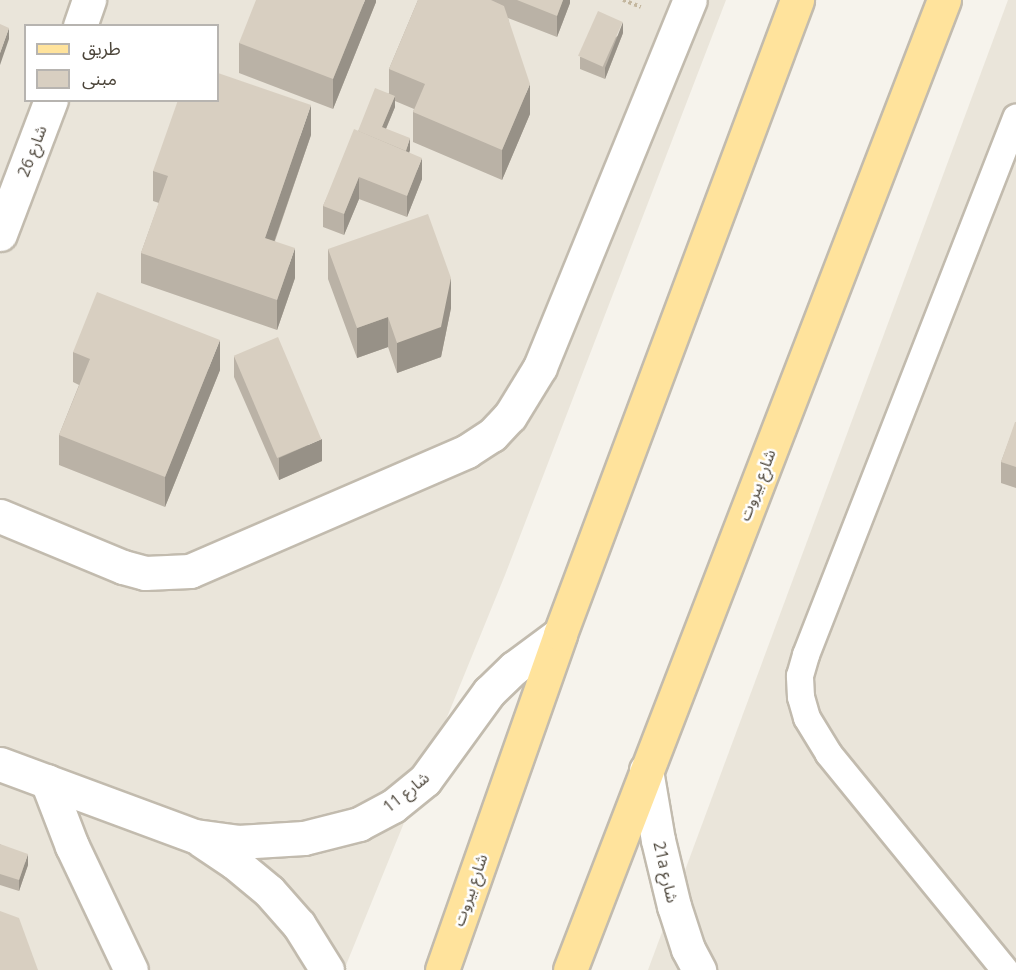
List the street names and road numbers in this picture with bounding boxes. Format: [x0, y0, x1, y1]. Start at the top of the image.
street label: شارع 26 [13, 123, 51, 179]
street label: شارع بيروت [735, 447, 779, 523]
street label: شارع 11 [379, 768, 433, 816]
street label: 21a شارع [650, 839, 682, 905]
street label: شارع بيروت [449, 851, 491, 929]

